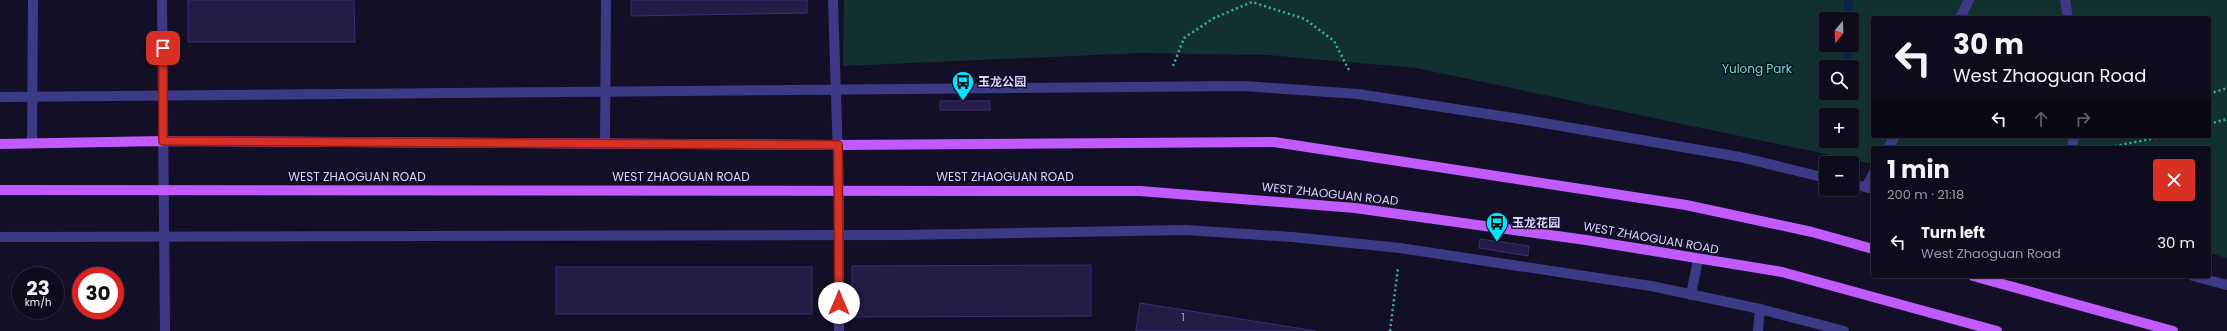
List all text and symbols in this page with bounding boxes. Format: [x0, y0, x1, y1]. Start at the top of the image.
north arrow [1819, 12, 1859, 52]
map controls [1819, 12, 1859, 196]
text: 30 m [1953, 25, 2024, 64]
pin [146, 31, 180, 65]
icon: left [1887, 32, 1939, 84]
icon: arrive [152, 37, 174, 59]
park label: Yulong Park [1722, 60, 1793, 77]
button: search [1819, 60, 1859, 100]
text: West Zhaoguan Road [1953, 63, 2146, 88]
bus stop icon: 玉龙公园 [950, 69, 976, 102]
place label: 玉龙公园 [978, 73, 1026, 90]
button: + [1819, 108, 1859, 148]
icon: left [1988, 108, 2010, 130]
icon: ahead [2030, 108, 2052, 130]
icon: right [2072, 108, 2094, 130]
text: 1 min [1887, 153, 1950, 186]
button: − [1819, 156, 1859, 196]
button: close [2153, 159, 2195, 201]
street label: WEST ZHAOGUAN ROAD [288, 168, 426, 185]
street label: WEST ZHAOGUAN ROAD [612, 168, 750, 185]
street label: WEST ZHAOGUAN ROAD [936, 168, 1074, 185]
street label: WEST ZHAOGUAN ROAD [1261, 178, 1399, 209]
text: 200 m · 21:18 [1887, 185, 1964, 204]
bus stop icon: 玉龙花园 [1484, 210, 1510, 243]
place label: 玉龙花园 [1512, 214, 1560, 231]
street label: WEST ZHAOGUAN ROAD [1582, 217, 1720, 258]
text: Turn left [1921, 222, 1985, 243]
icon: left [1887, 231, 1909, 253]
text: 30 m [2157, 232, 2195, 253]
text: West Zhaoguan Road [1921, 244, 2061, 263]
speed limit sign: 30 [72, 267, 124, 319]
text: 23 [26, 274, 50, 302]
position arrow [818, 282, 860, 324]
text: km/h [25, 295, 51, 310]
house number: 1 [1181, 310, 1185, 325]

